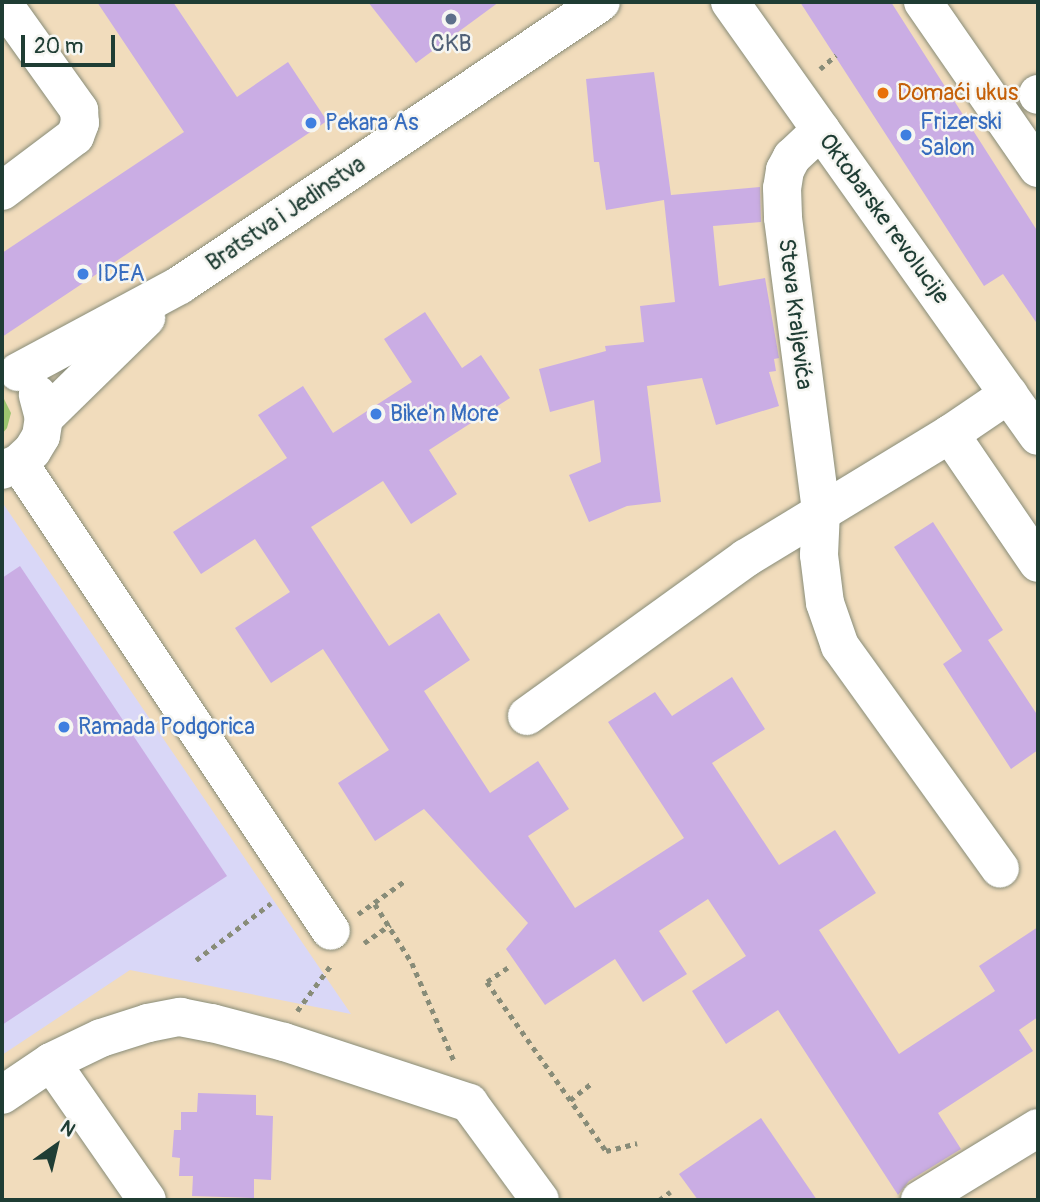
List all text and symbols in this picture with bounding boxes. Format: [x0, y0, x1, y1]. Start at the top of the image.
marker: CKB [443, 11, 459, 27]
scale bar [24, 21, 119, 65]
place label: CKB [430, 30, 472, 58]
text: 20 m [34, 33, 83, 60]
place label: Domaći ukus [897, 79, 1018, 107]
marker: Domaći ukus [875, 85, 891, 101]
place label: Frizerski Salon [920, 108, 1002, 162]
place label: Pekara As [325, 109, 418, 137]
marker: Pekara As [303, 115, 319, 131]
marker: Frizerski Salon [898, 127, 914, 143]
street label: Oktobarske revolucije [813, 128, 955, 310]
street label: Bratstva i Jedinstva [201, 151, 371, 277]
street label: Steva Kraljevića [772, 237, 818, 391]
place label: IDEA [97, 260, 145, 288]
marker: IDEA [75, 266, 91, 282]
place label: Bike'n More [390, 400, 499, 428]
marker: Bike'n More [368, 406, 384, 422]
place label: Ramada Podgorica [78, 713, 255, 741]
marker: Ramada Podgorica [56, 719, 72, 735]
north arrow [21, 1111, 91, 1181]
text: N [56, 1115, 80, 1142]

